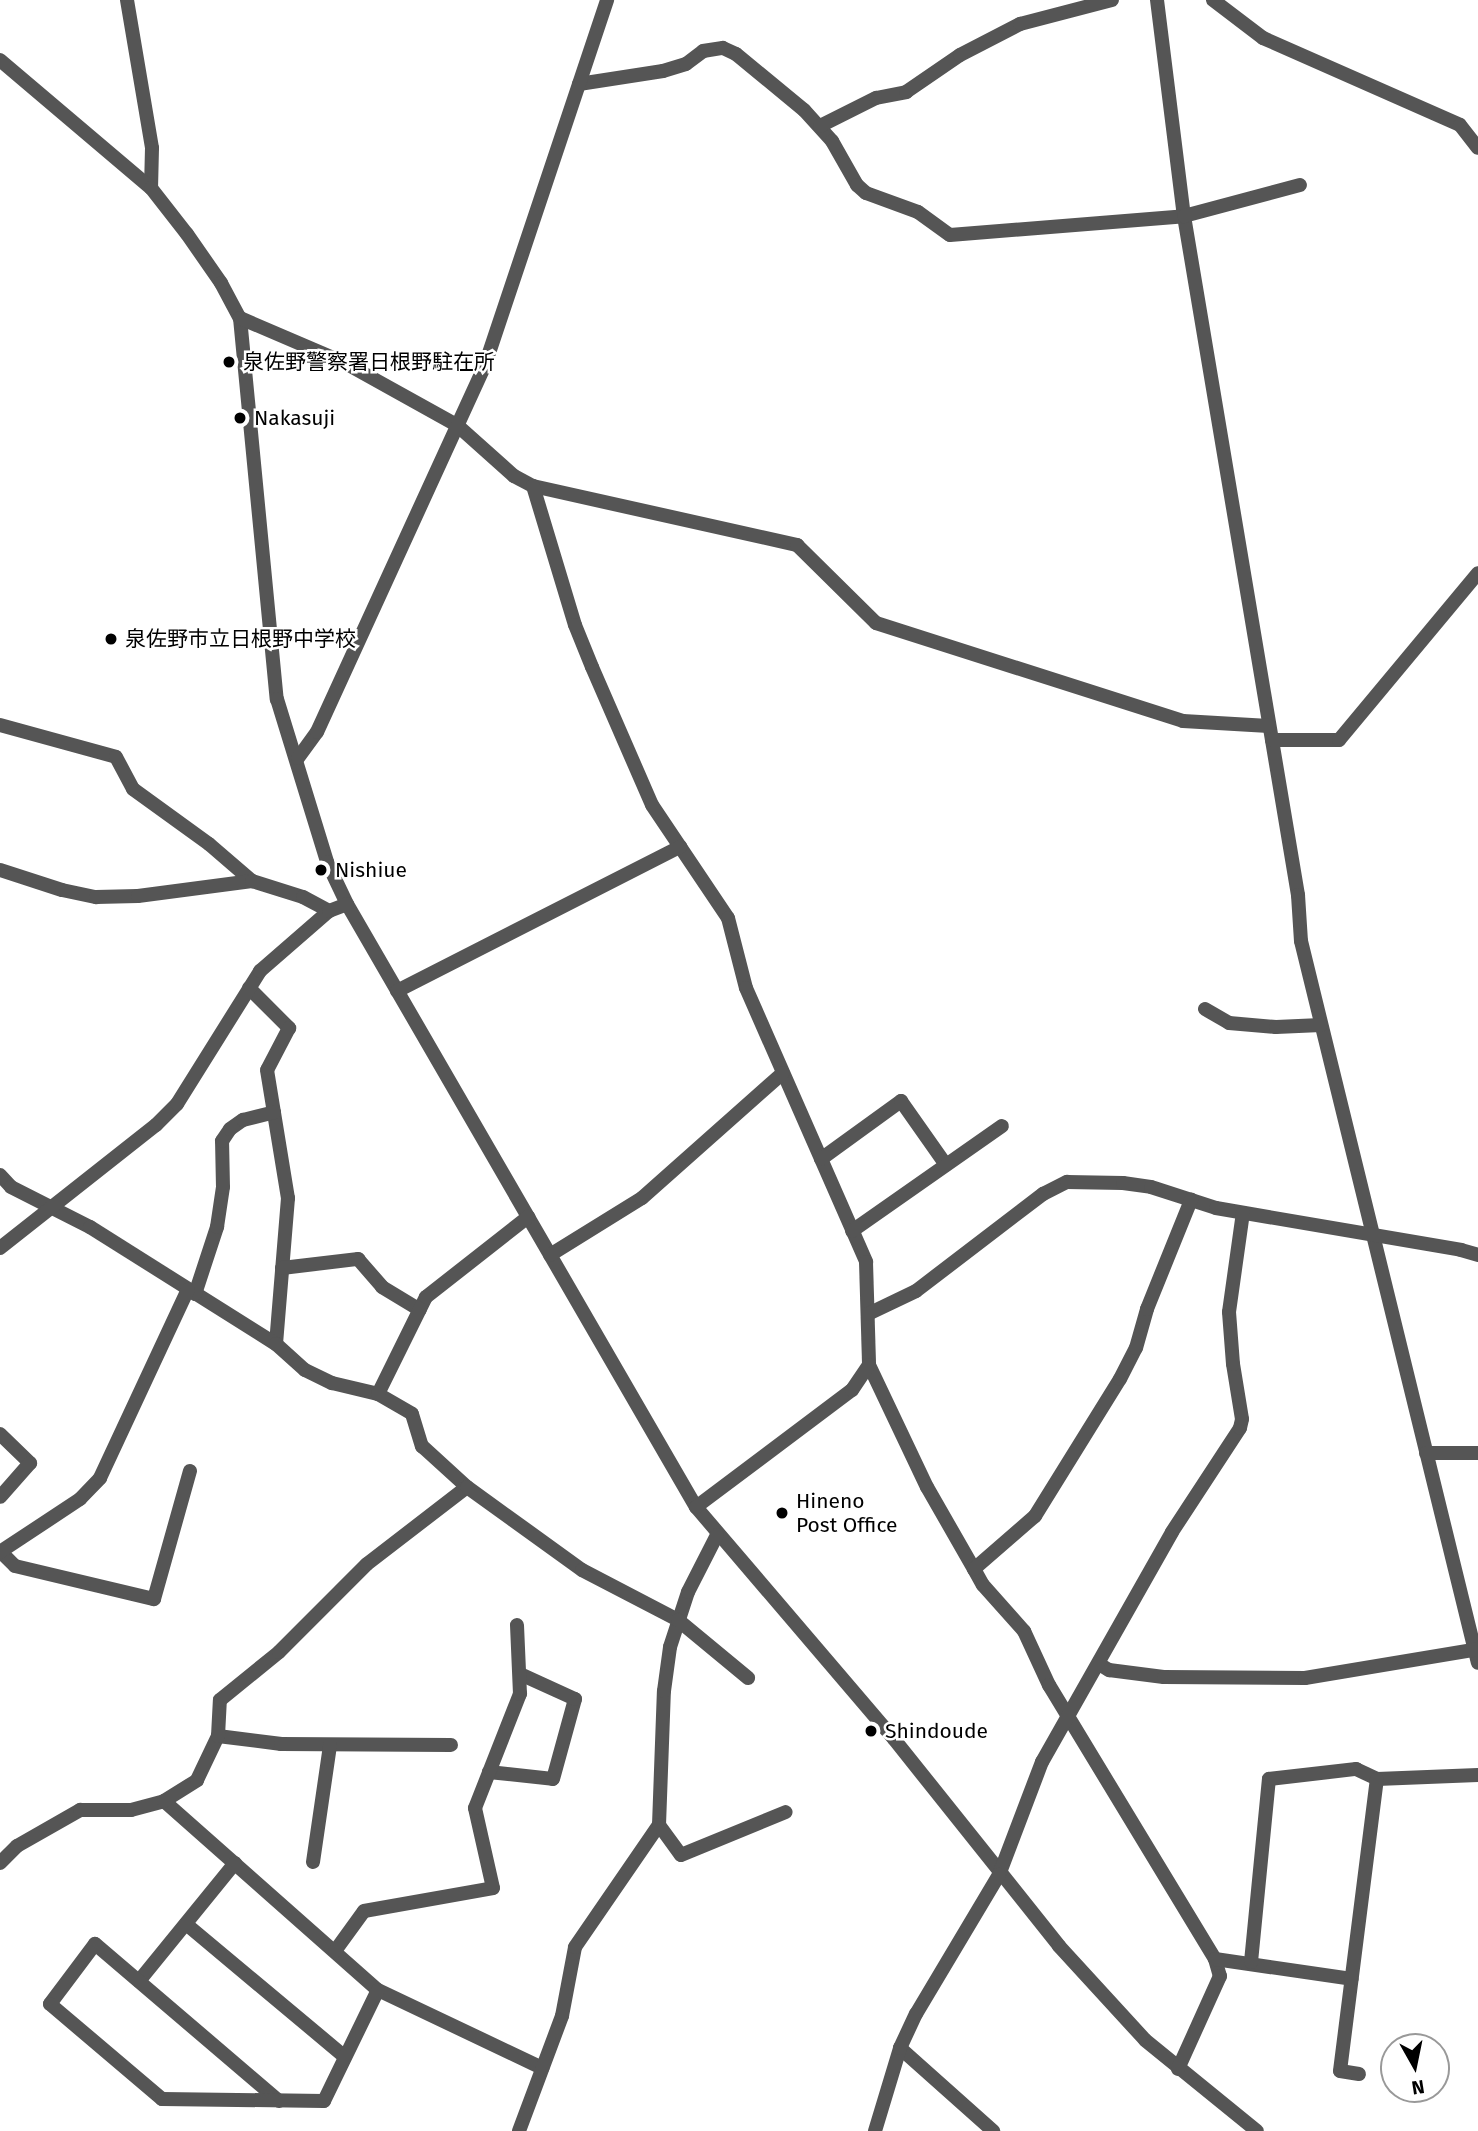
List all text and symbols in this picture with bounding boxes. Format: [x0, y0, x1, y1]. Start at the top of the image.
place label: 泉佐野警察署日根野駐在所 [243, 349, 495, 375]
marker: 泉佐野警察署日根野駐在所 [221, 354, 237, 370]
place label: Nakasuji [254, 405, 335, 431]
marker: Nakasuji [232, 410, 248, 426]
place label: 泉佐野市立日根野中学校 [125, 626, 356, 652]
marker: 泉佐野市立日根野中学校 [103, 631, 119, 647]
place label: Nishiue [335, 857, 407, 883]
marker: Nishiue [313, 862, 329, 878]
place label: Hineno Post Office [796, 1488, 897, 1538]
marker: Hineno Post Office [774, 1505, 790, 1521]
place label: Shindoude [885, 1718, 988, 1744]
marker: Shindoude [863, 1723, 879, 1739]
north arrow [1380, 2033, 1450, 2103]
text: N [1410, 2075, 1426, 2100]

